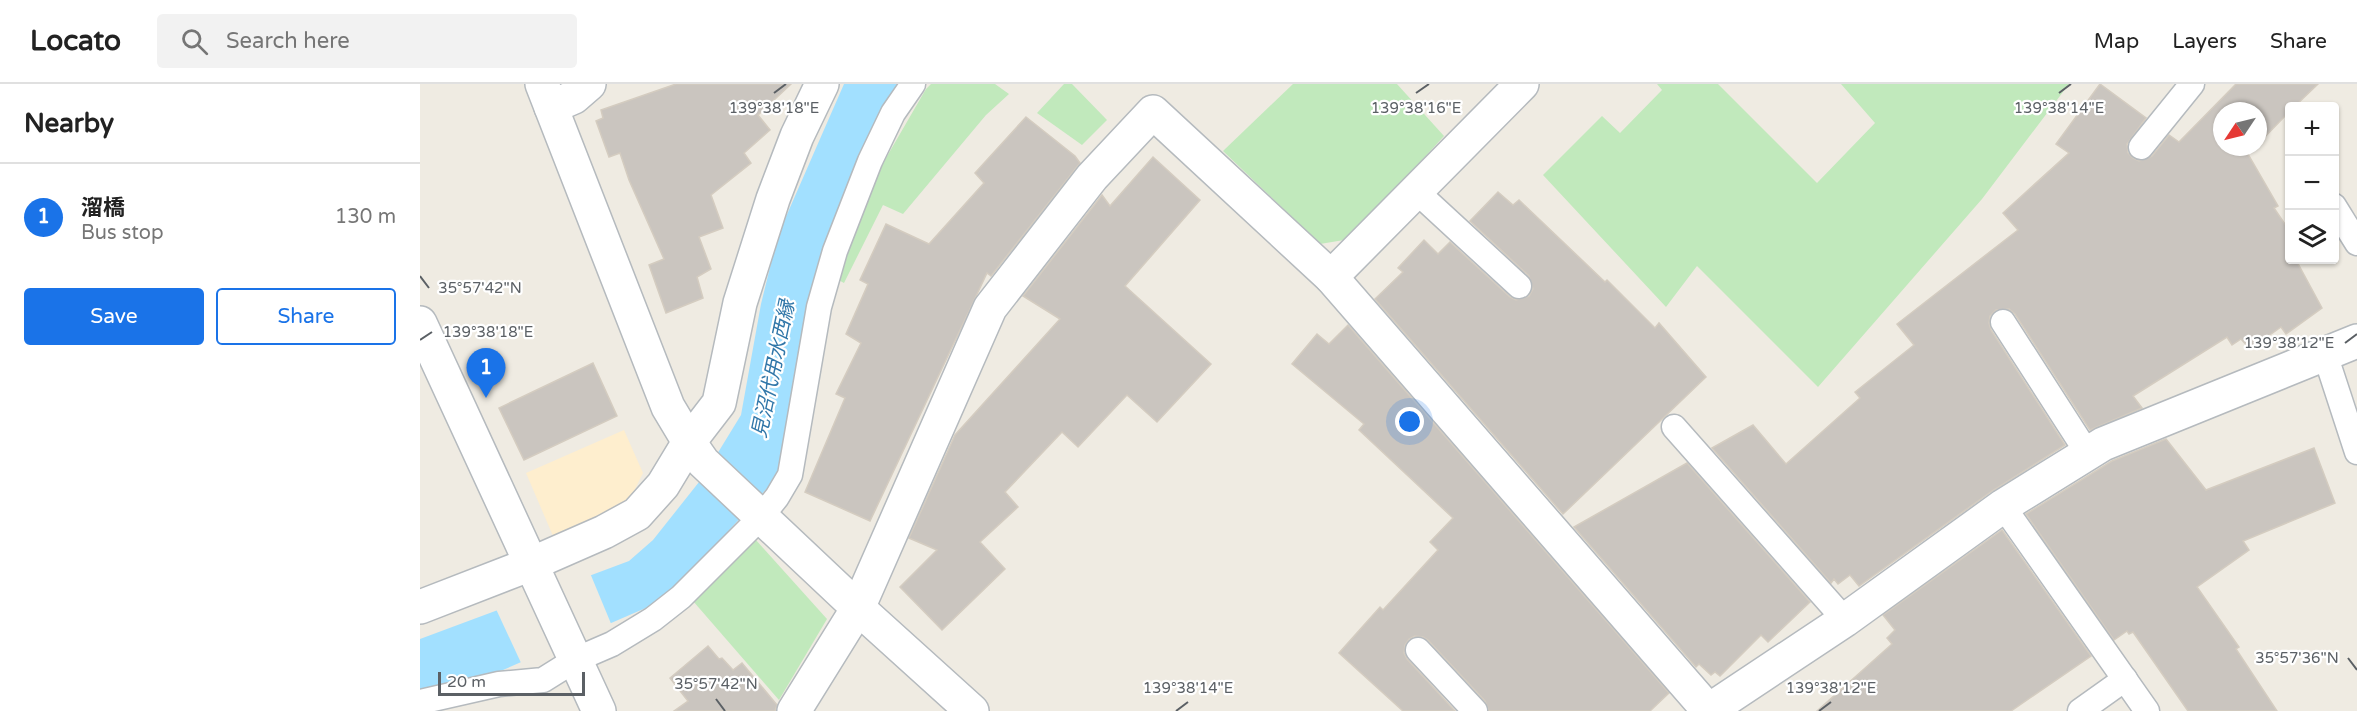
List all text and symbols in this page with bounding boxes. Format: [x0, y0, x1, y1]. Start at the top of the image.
search box [157, 14, 577, 68]
text: Locato [30, 24, 121, 58]
icon: search [178, 25, 211, 58]
text: Search here [226, 28, 350, 54]
text: Map [2094, 29, 2139, 54]
text: Layers [2172, 29, 2237, 54]
text: Share [2270, 29, 2327, 54]
text: 139°38'18"E [729, 99, 819, 117]
text: 139°38'16"E [1371, 99, 1461, 117]
text: 139°38'14"E [2014, 99, 2104, 117]
north arrow [2213, 102, 2267, 156]
map controls [2285, 102, 2339, 264]
button: + [2285, 102, 2339, 156]
text: Nearby [24, 108, 114, 139]
button: − [2285, 156, 2339, 210]
text: 溜橋 [81, 195, 125, 221]
text: 1 [37, 205, 50, 229]
text: 130 m [335, 205, 396, 229]
button: layers [2285, 210, 2339, 264]
text: Bus stop [81, 221, 164, 245]
text: 35°57'42"N [438, 279, 522, 297]
button: Save [24, 288, 204, 345]
button: Share [216, 288, 396, 345]
water label: 見沼代用水西縁 [748, 296, 801, 440]
text: 139°38'18"E [443, 323, 533, 341]
text: 139°38'12"E [2244, 334, 2334, 352]
pin: 1 [466, 348, 506, 398]
your location [1395, 407, 1424, 436]
text: 35°57'36"N [2255, 649, 2339, 667]
scale bar [438, 669, 585, 696]
text: 20 m [447, 672, 486, 692]
text: 35°57'42"N [674, 675, 758, 693]
text: 139°38'14"E [1143, 679, 1233, 697]
text: 139°38'12"E [1786, 679, 1876, 697]

